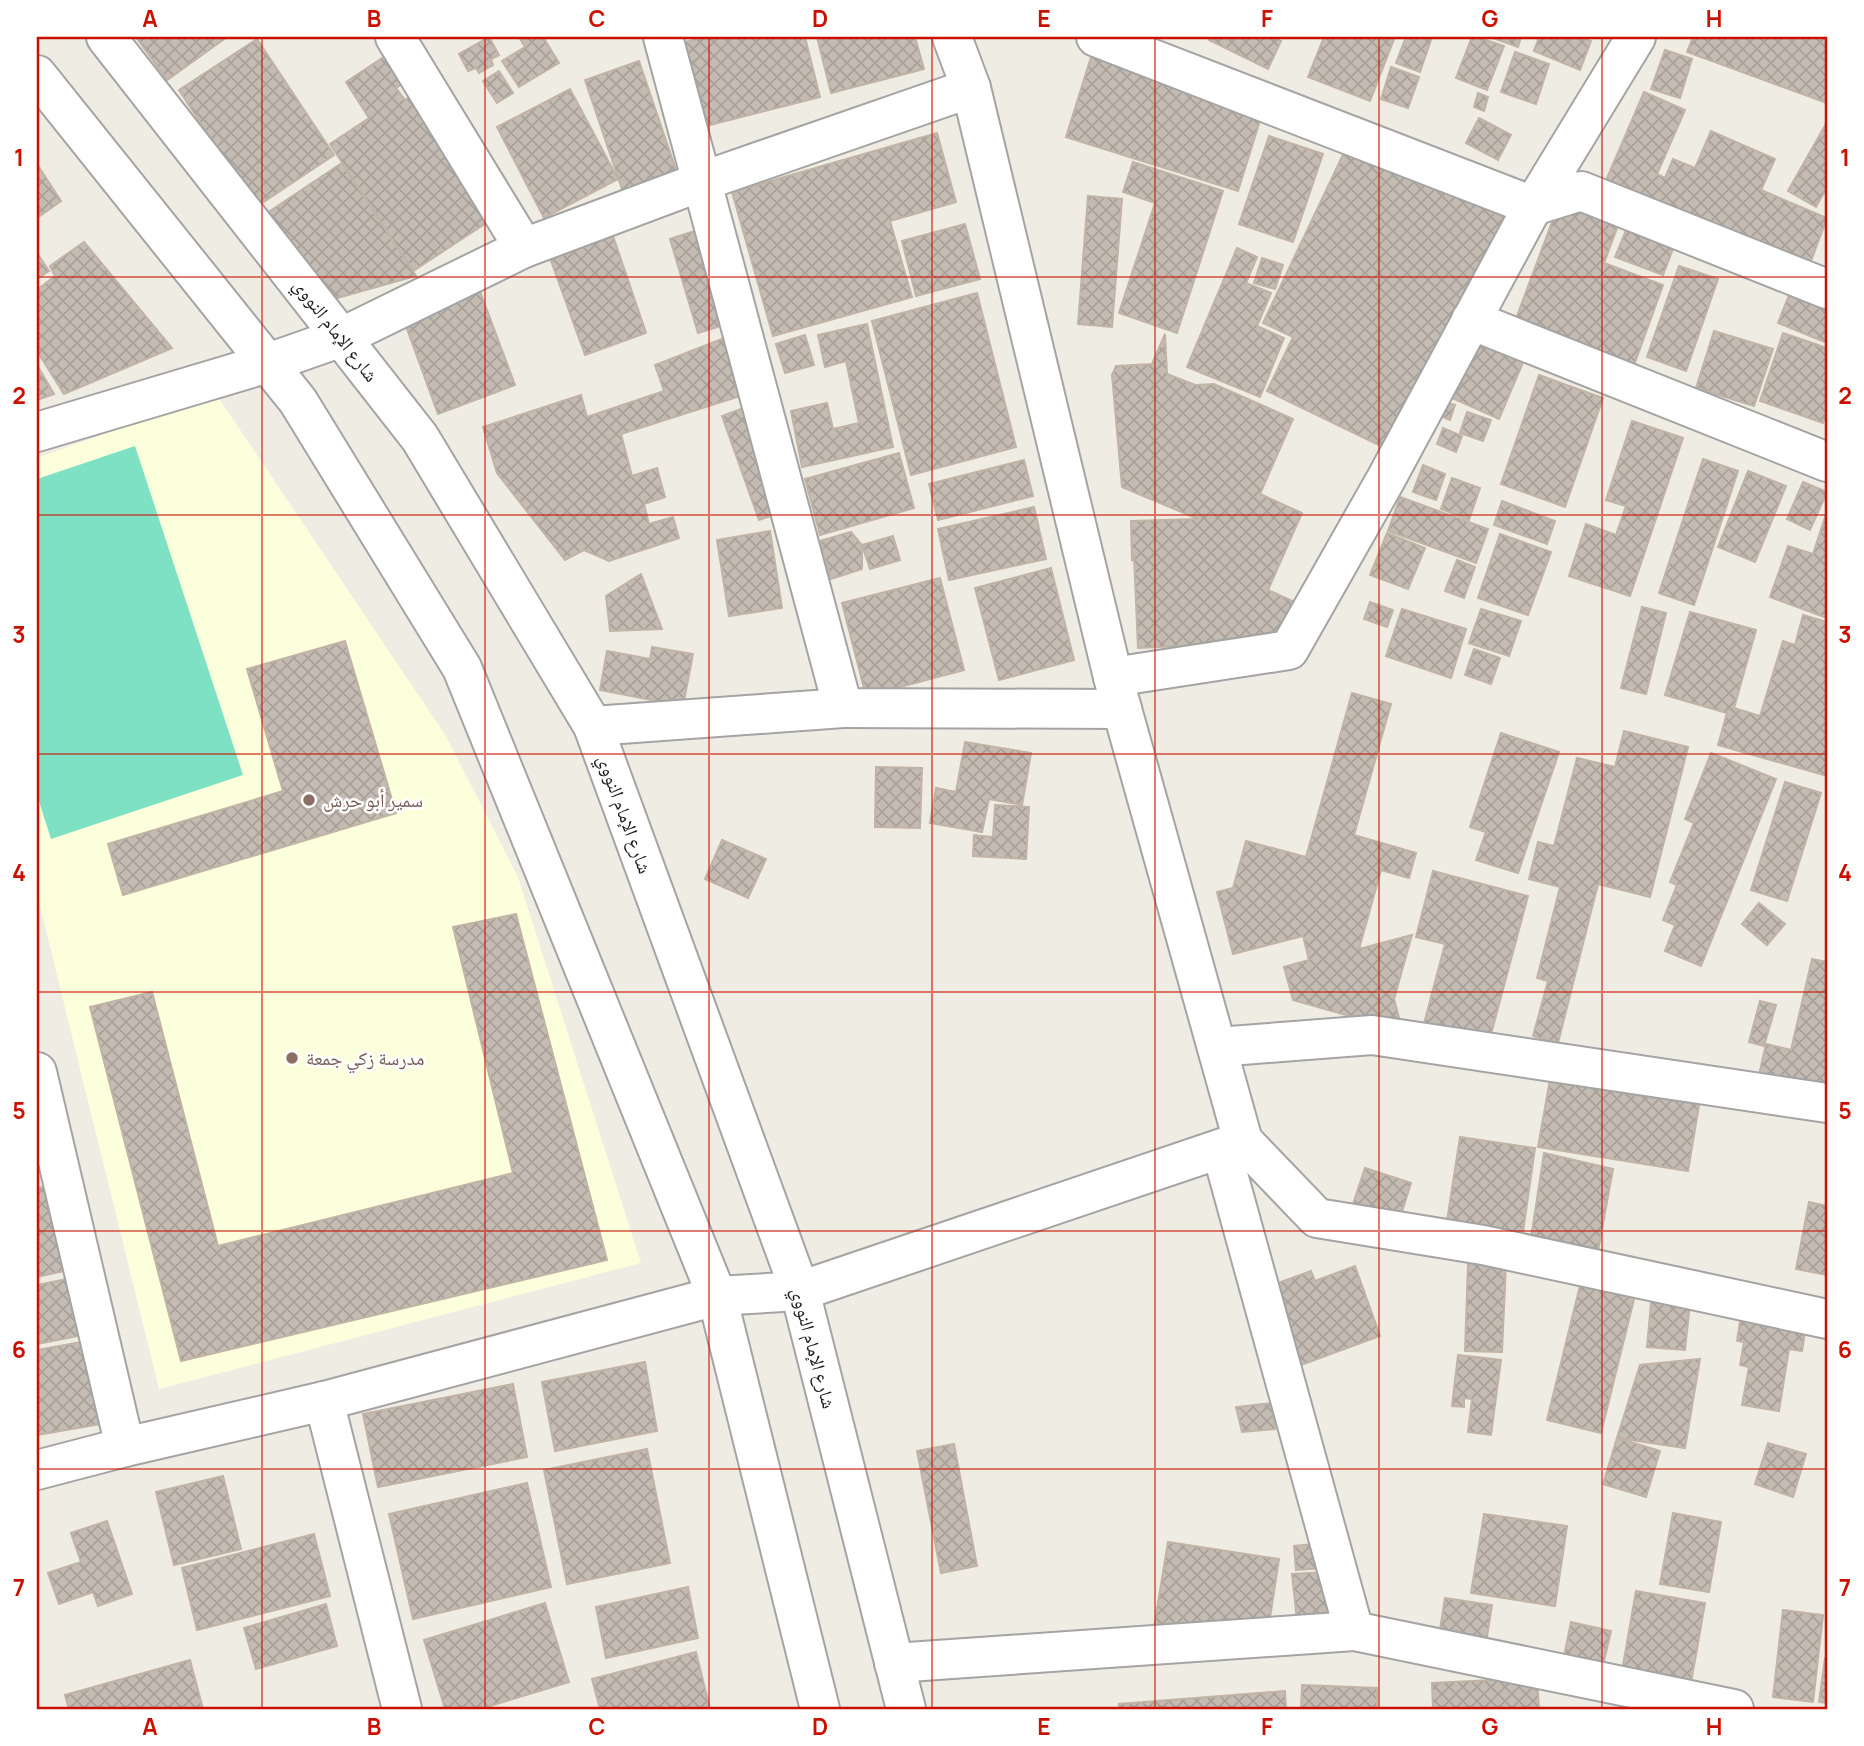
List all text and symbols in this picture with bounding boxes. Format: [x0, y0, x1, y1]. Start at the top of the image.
text: A [142, 2, 158, 34]
text: B [367, 2, 381, 34]
text: C [589, 2, 606, 34]
text: D [812, 2, 828, 34]
text: E [1037, 2, 1051, 34]
text: F [1261, 2, 1273, 34]
text: G [1482, 2, 1499, 34]
text: H [1706, 2, 1722, 34]
text: 1 [14, 141, 24, 173]
text: 1 [1840, 141, 1850, 173]
street label: شارع الإمام النووي [285, 273, 385, 389]
text: 2 [12, 379, 26, 411]
text: 2 [1838, 379, 1852, 411]
text: 3 [12, 618, 26, 650]
text: 3 [1838, 618, 1852, 650]
street label: شارع الإمام النووي [589, 751, 659, 878]
place label: سمير أبو حرش [323, 787, 423, 813]
marker: سمير أبو حرش [301, 792, 317, 808]
text: 4 [12, 856, 26, 888]
text: 4 [1838, 856, 1852, 888]
place label: مدرسة زكي جمعة [306, 1045, 424, 1074]
marker: مدرسة زكي جمعة [284, 1050, 300, 1066]
text: 5 [12, 1094, 26, 1126]
text: 5 [1838, 1094, 1852, 1126]
street label: شارع الإمام النووي [783, 1285, 843, 1412]
text: 6 [12, 1333, 26, 1365]
text: 6 [1838, 1333, 1852, 1365]
text: 7 [13, 1571, 25, 1603]
text: 7 [1839, 1571, 1851, 1603]
text: A [142, 1710, 158, 1742]
text: B [367, 1710, 381, 1742]
text: C [589, 1710, 606, 1742]
text: D [812, 1710, 828, 1742]
text: E [1037, 1710, 1051, 1742]
text: F [1261, 1710, 1273, 1742]
text: G [1482, 1710, 1499, 1742]
text: H [1706, 1710, 1722, 1742]

